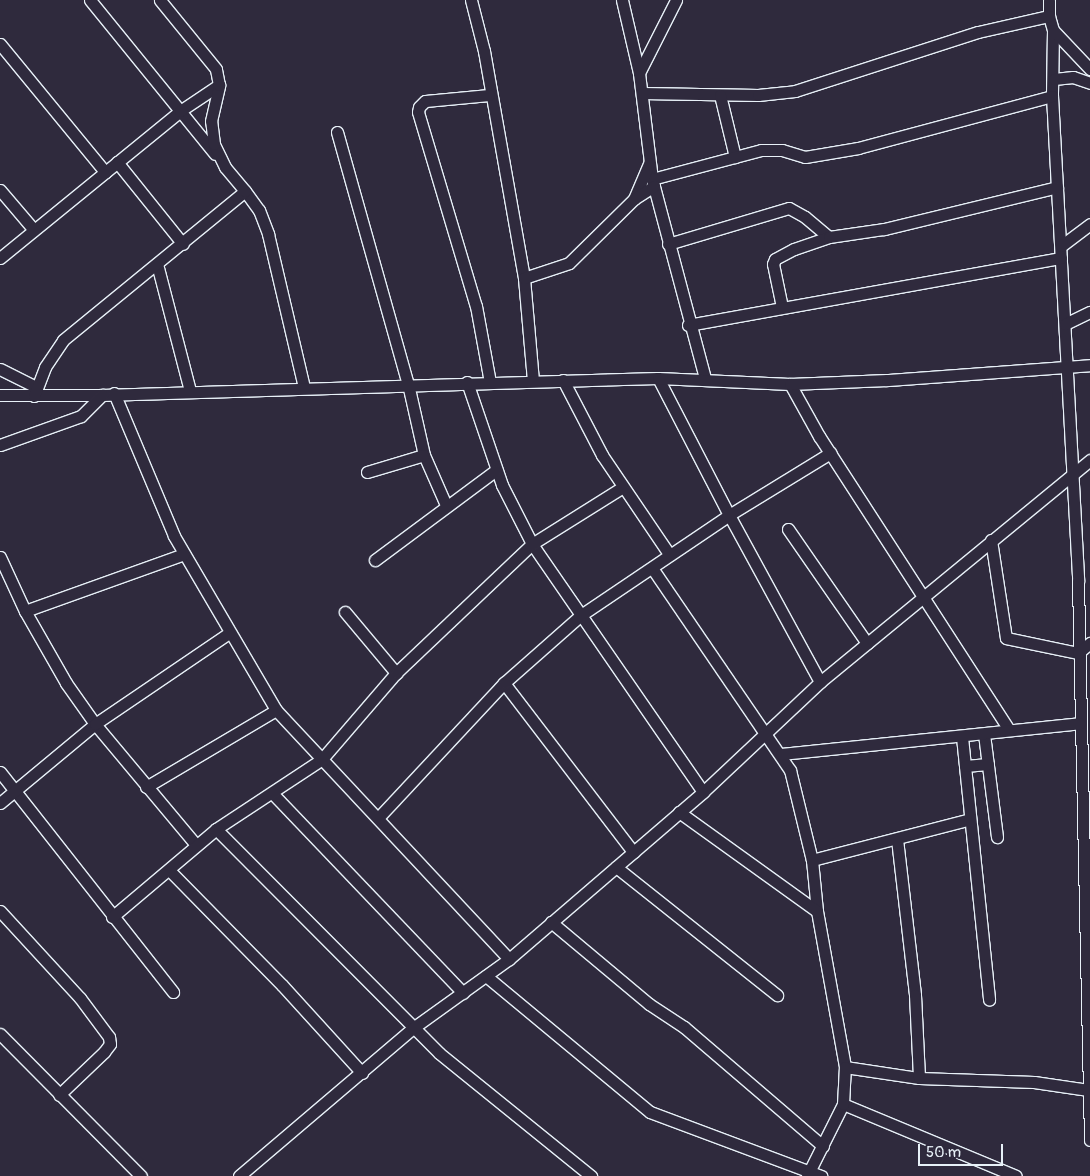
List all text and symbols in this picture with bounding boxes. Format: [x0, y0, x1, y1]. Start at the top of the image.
scale bar [920, 1134, 1005, 1166]
text: 50 m [926, 1143, 961, 1162]

